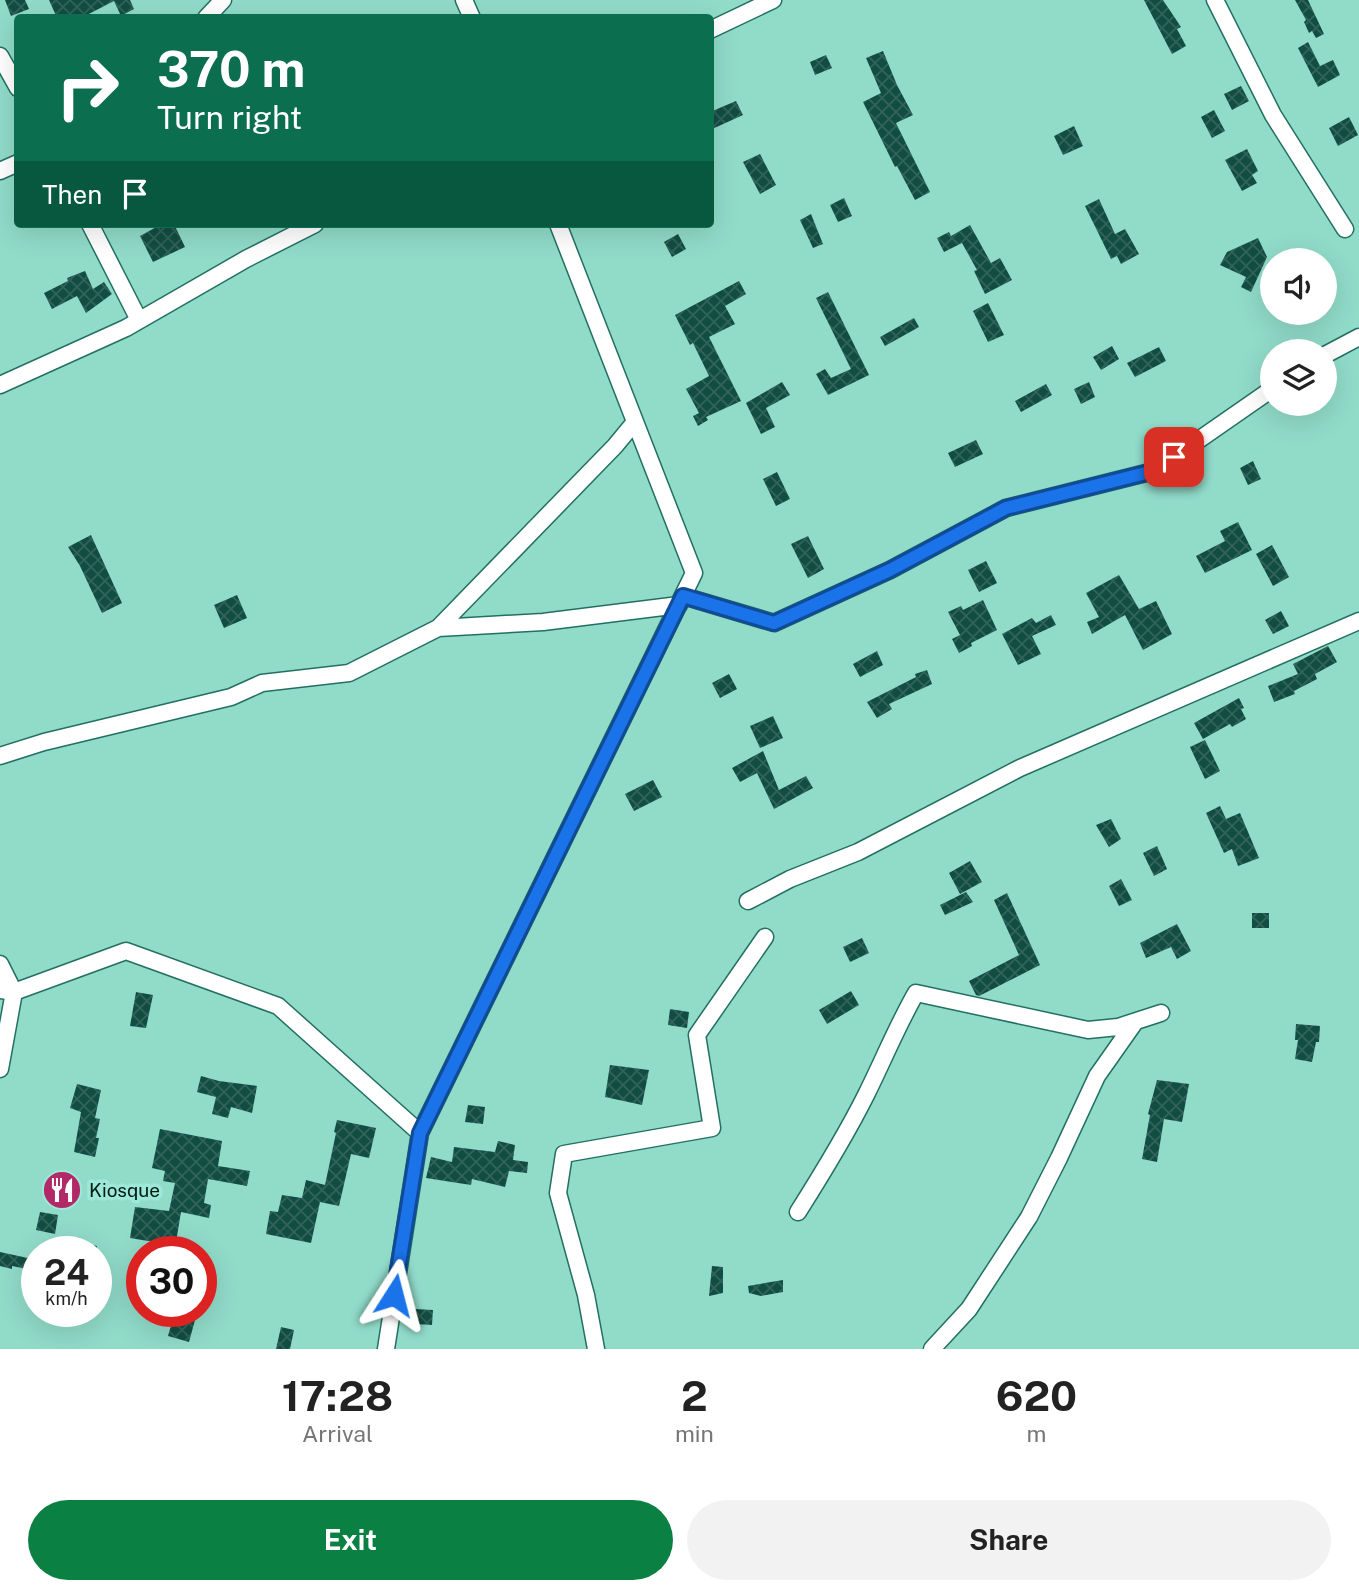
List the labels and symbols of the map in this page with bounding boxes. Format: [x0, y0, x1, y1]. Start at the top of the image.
pin [1144, 427, 1204, 487]
restaurant icon: Kiosque [41, 1169, 83, 1211]
place label: Kiosque [89, 1179, 160, 1201]
speed limit sign: 30 [126, 1236, 217, 1327]
position arrow [357, 1258, 431, 1332]

